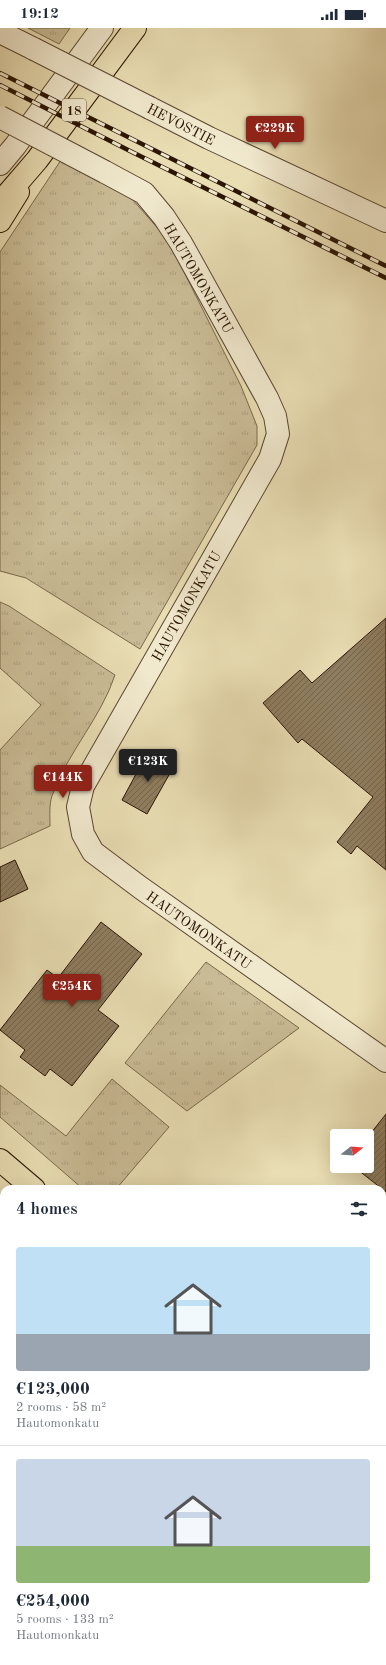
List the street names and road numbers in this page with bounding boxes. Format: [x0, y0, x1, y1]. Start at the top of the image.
road number: 18 [62, 99, 86, 121]
street label: HEVOSTIE [144, 102, 217, 148]
street label: HAUTOMONKATU [161, 221, 235, 336]
street label: HAUTOMONKATU [150, 549, 224, 664]
street label: HAUTOMONKATU [143, 889, 254, 972]

